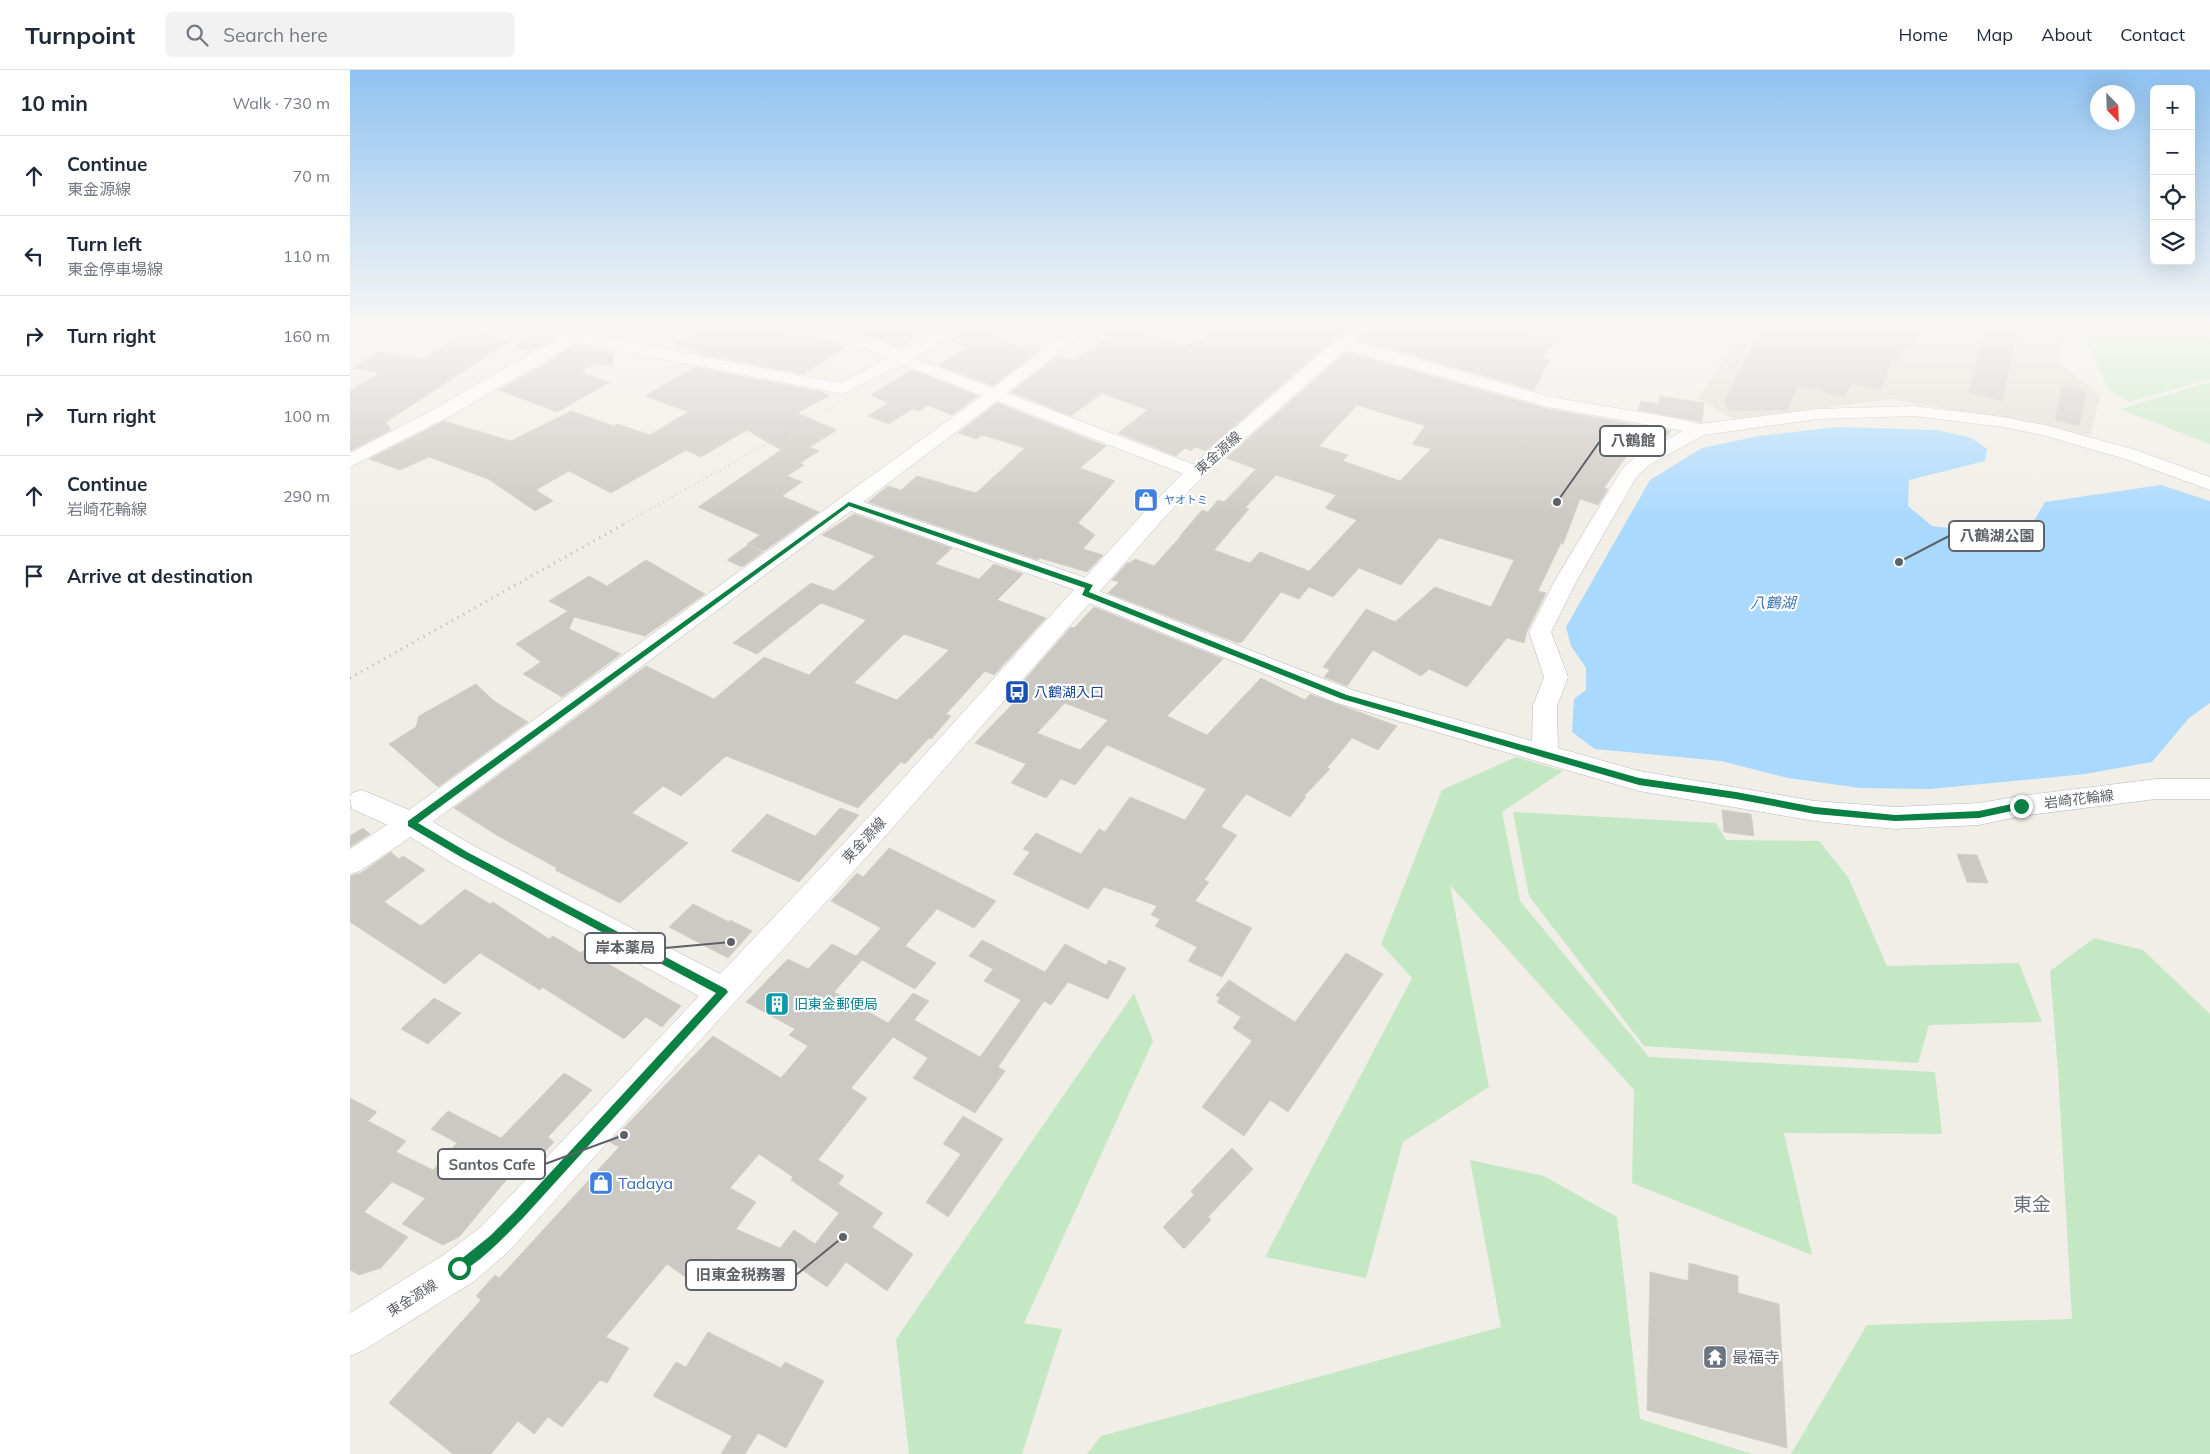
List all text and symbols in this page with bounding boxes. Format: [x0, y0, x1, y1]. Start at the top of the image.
search box [165, 12, 515, 57]
text: Turnpoint [25, 20, 135, 50]
icon: search [183, 21, 211, 49]
text: Search here [223, 23, 328, 47]
text: Home [1898, 23, 1948, 46]
text: Map [1976, 23, 2013, 46]
text: About [2041, 23, 2092, 46]
text: Contact [2120, 23, 2185, 46]
north arrow [2090, 85, 2135, 130]
map controls [2150, 85, 2195, 265]
button: + [2150, 85, 2195, 130]
text: 10 min [20, 90, 88, 116]
text: Walk · 730 m [232, 93, 330, 113]
button: − [2150, 130, 2195, 175]
text: Continue [67, 152, 147, 176]
icon: ahead [20, 162, 48, 190]
text: 70 m [293, 166, 330, 186]
button: locate [2150, 175, 2195, 220]
text: 東金源線 [67, 179, 131, 199]
button: layers [2150, 220, 2195, 265]
text: Turn left [67, 232, 142, 256]
icon: left [20, 242, 48, 270]
text: 110 m [283, 246, 330, 266]
text: 東金停車場線 [67, 259, 163, 279]
icon: right [20, 322, 48, 350]
text: Turn right [67, 324, 156, 348]
text: 160 m [283, 326, 330, 346]
icon: right [20, 402, 48, 430]
text: Turn right [67, 404, 156, 428]
text: 100 m [283, 406, 330, 426]
callout: 八鶴館 [1600, 426, 1665, 456]
street label: 東金源線 [1191, 428, 1245, 478]
text: 八鶴館 [1610, 431, 1656, 450]
text: Continue [67, 472, 147, 496]
icon: ahead [20, 482, 48, 510]
text: 290 m [283, 486, 330, 506]
shop icon: ヤオトミ [1133, 487, 1159, 513]
place label: ヤオトミ [1164, 493, 1208, 507]
text: 岩崎花輪線 [67, 499, 147, 519]
callout: 八鶴湖公園 [1949, 521, 2044, 551]
text: 八鶴湖公園 [1959, 526, 2035, 545]
icon: arrive [20, 562, 48, 590]
text: Arrive at destination [67, 564, 253, 588]
water label: 八鶴湖 [1750, 593, 1797, 612]
bus stop icon: 八鶴湖入口 [1004, 679, 1030, 705]
place label: 八鶴湖入口 [1034, 683, 1104, 701]
street label: 岩崎花輪線 [2043, 786, 2115, 812]
route end [2010, 795, 2033, 818]
street label: 東金源線 [838, 813, 890, 867]
callout: 岸本薬局 [585, 933, 665, 963]
text: 岸本薬局 [595, 938, 655, 957]
building icon: 旧東金郵便局 [764, 991, 790, 1017]
place label: 旧東金郵便局 [794, 995, 878, 1013]
callout: Santos Cafe [438, 1149, 545, 1179]
text: Santos Cafe [449, 1155, 536, 1174]
shop icon: Tadaya [588, 1170, 614, 1196]
place label: Tadaya [618, 1173, 673, 1193]
district label: 東金 [2013, 1192, 2051, 1216]
route start [448, 1257, 471, 1280]
callout: 旧東金税務署 [686, 1260, 796, 1290]
text: 旧東金税務署 [696, 1265, 786, 1284]
street label: 東金源線 [383, 1276, 441, 1320]
temple icon: 最福寺 [1702, 1344, 1728, 1370]
place label: 最福寺 [1732, 1347, 1780, 1367]

